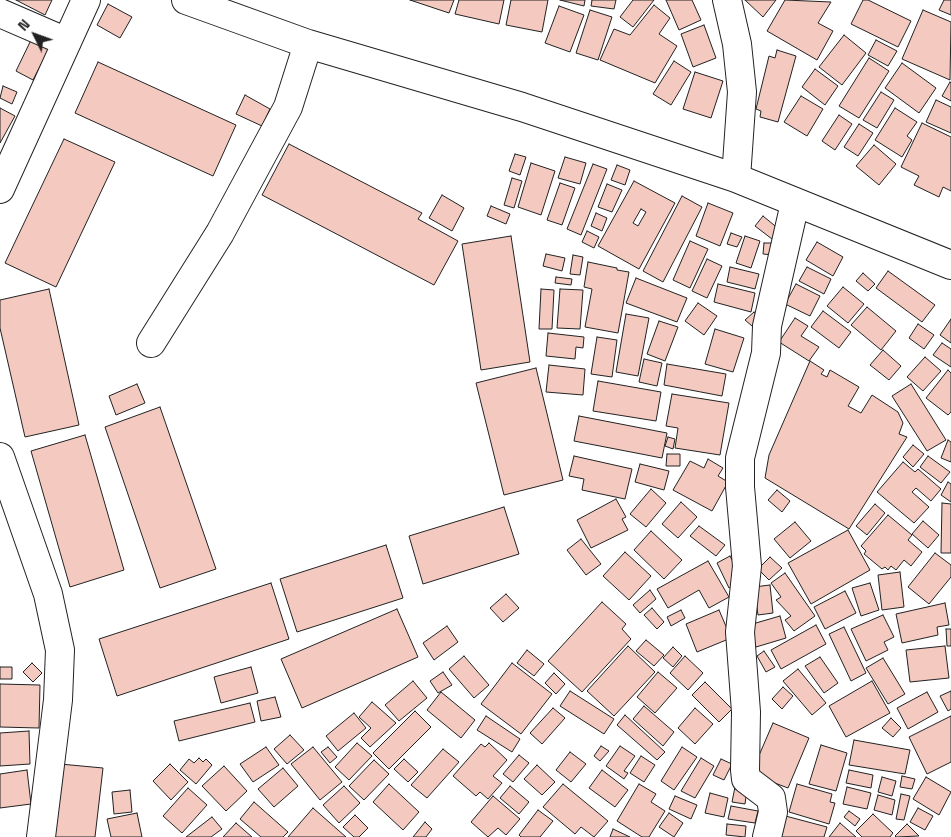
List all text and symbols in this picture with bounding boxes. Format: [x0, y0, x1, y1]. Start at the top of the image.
north arrow [10, 10, 60, 60]
text: N [14, 15, 34, 34]

